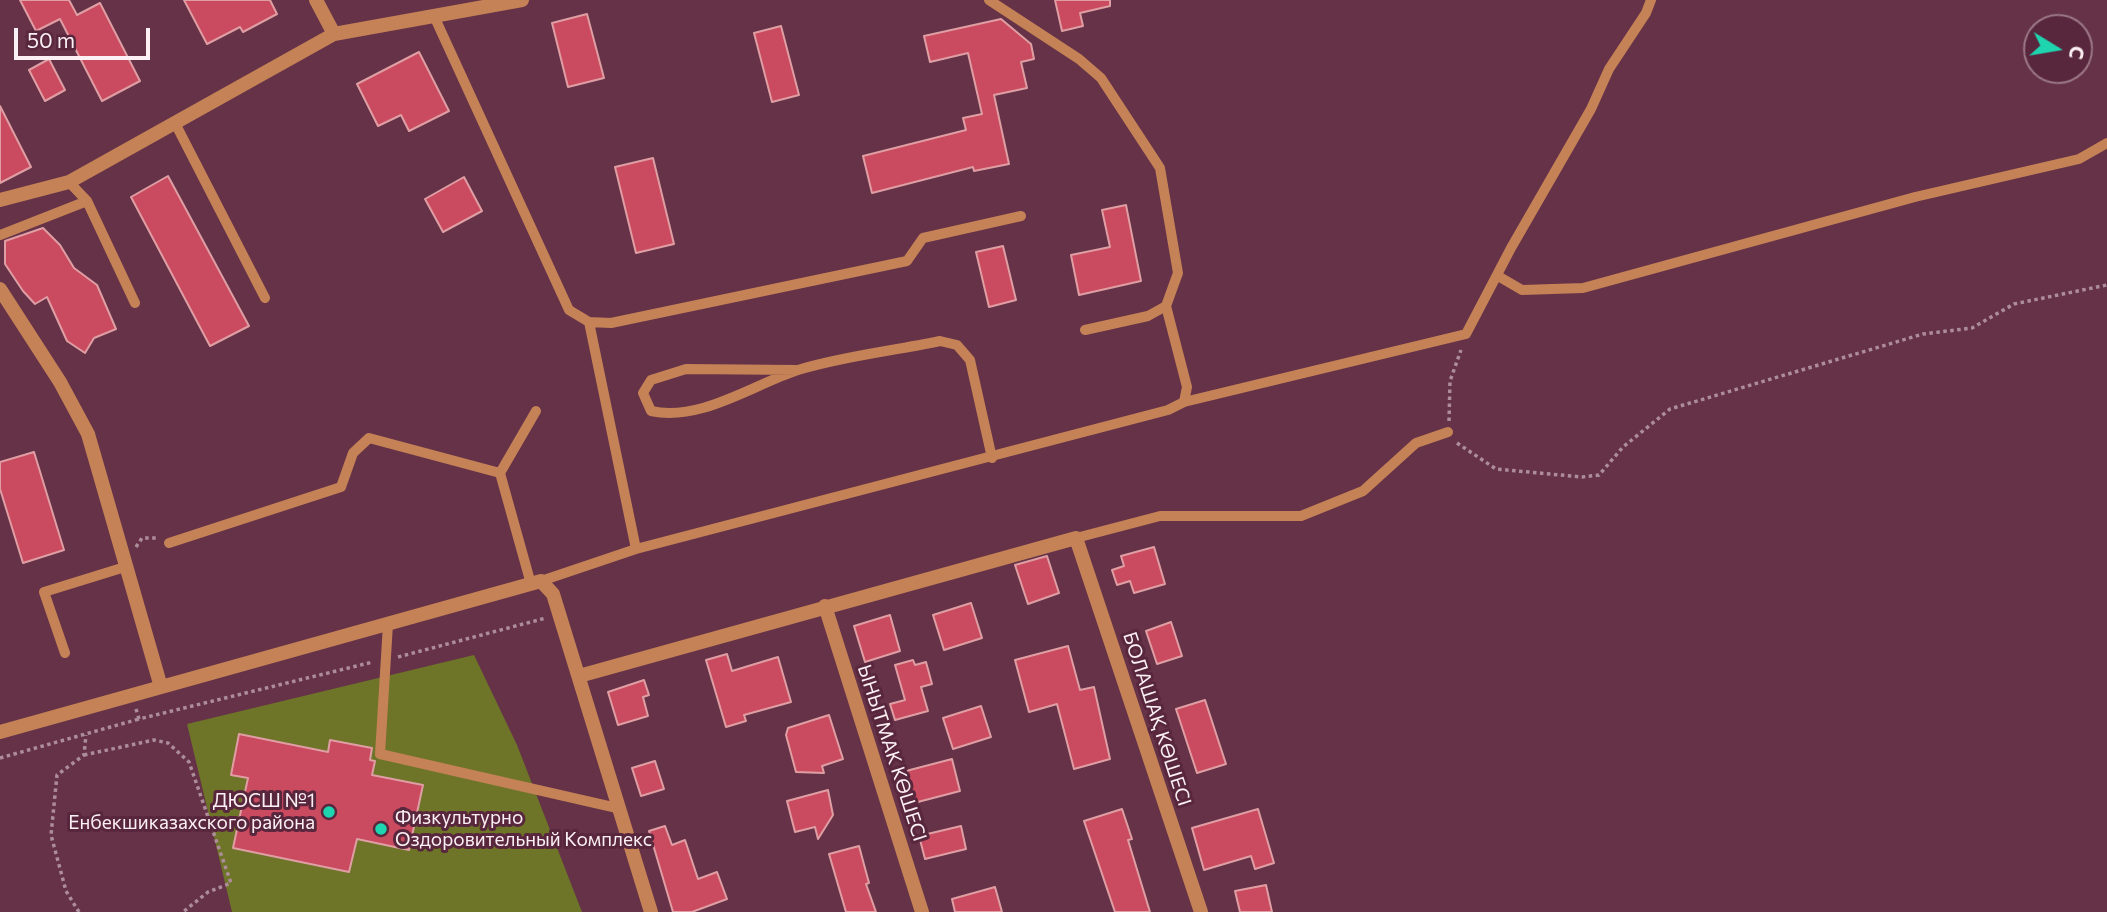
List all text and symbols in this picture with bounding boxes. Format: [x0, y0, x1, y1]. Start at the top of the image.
scale bar [18, 14, 154, 58]
north arrow [2023, 14, 2093, 84]
text: 50 m [27, 27, 75, 52]
text: С [2065, 44, 2090, 61]
street label: БОЛАШАҚ КӨШЕСІ [1118, 629, 1196, 809]
street label: ЫНЫТМАК КӨШЕСІ [853, 662, 931, 844]
place label: ДЮСШ №1 Енбекшиказахского района [68, 790, 315, 834]
marker: ДЮСШ №1 Енбекшиказахского района [321, 804, 337, 820]
place label: Физкультурно Оздоровительный Комплекс [395, 807, 652, 851]
marker: Физкультурно Оздоровительный Комплекс [373, 821, 389, 837]

